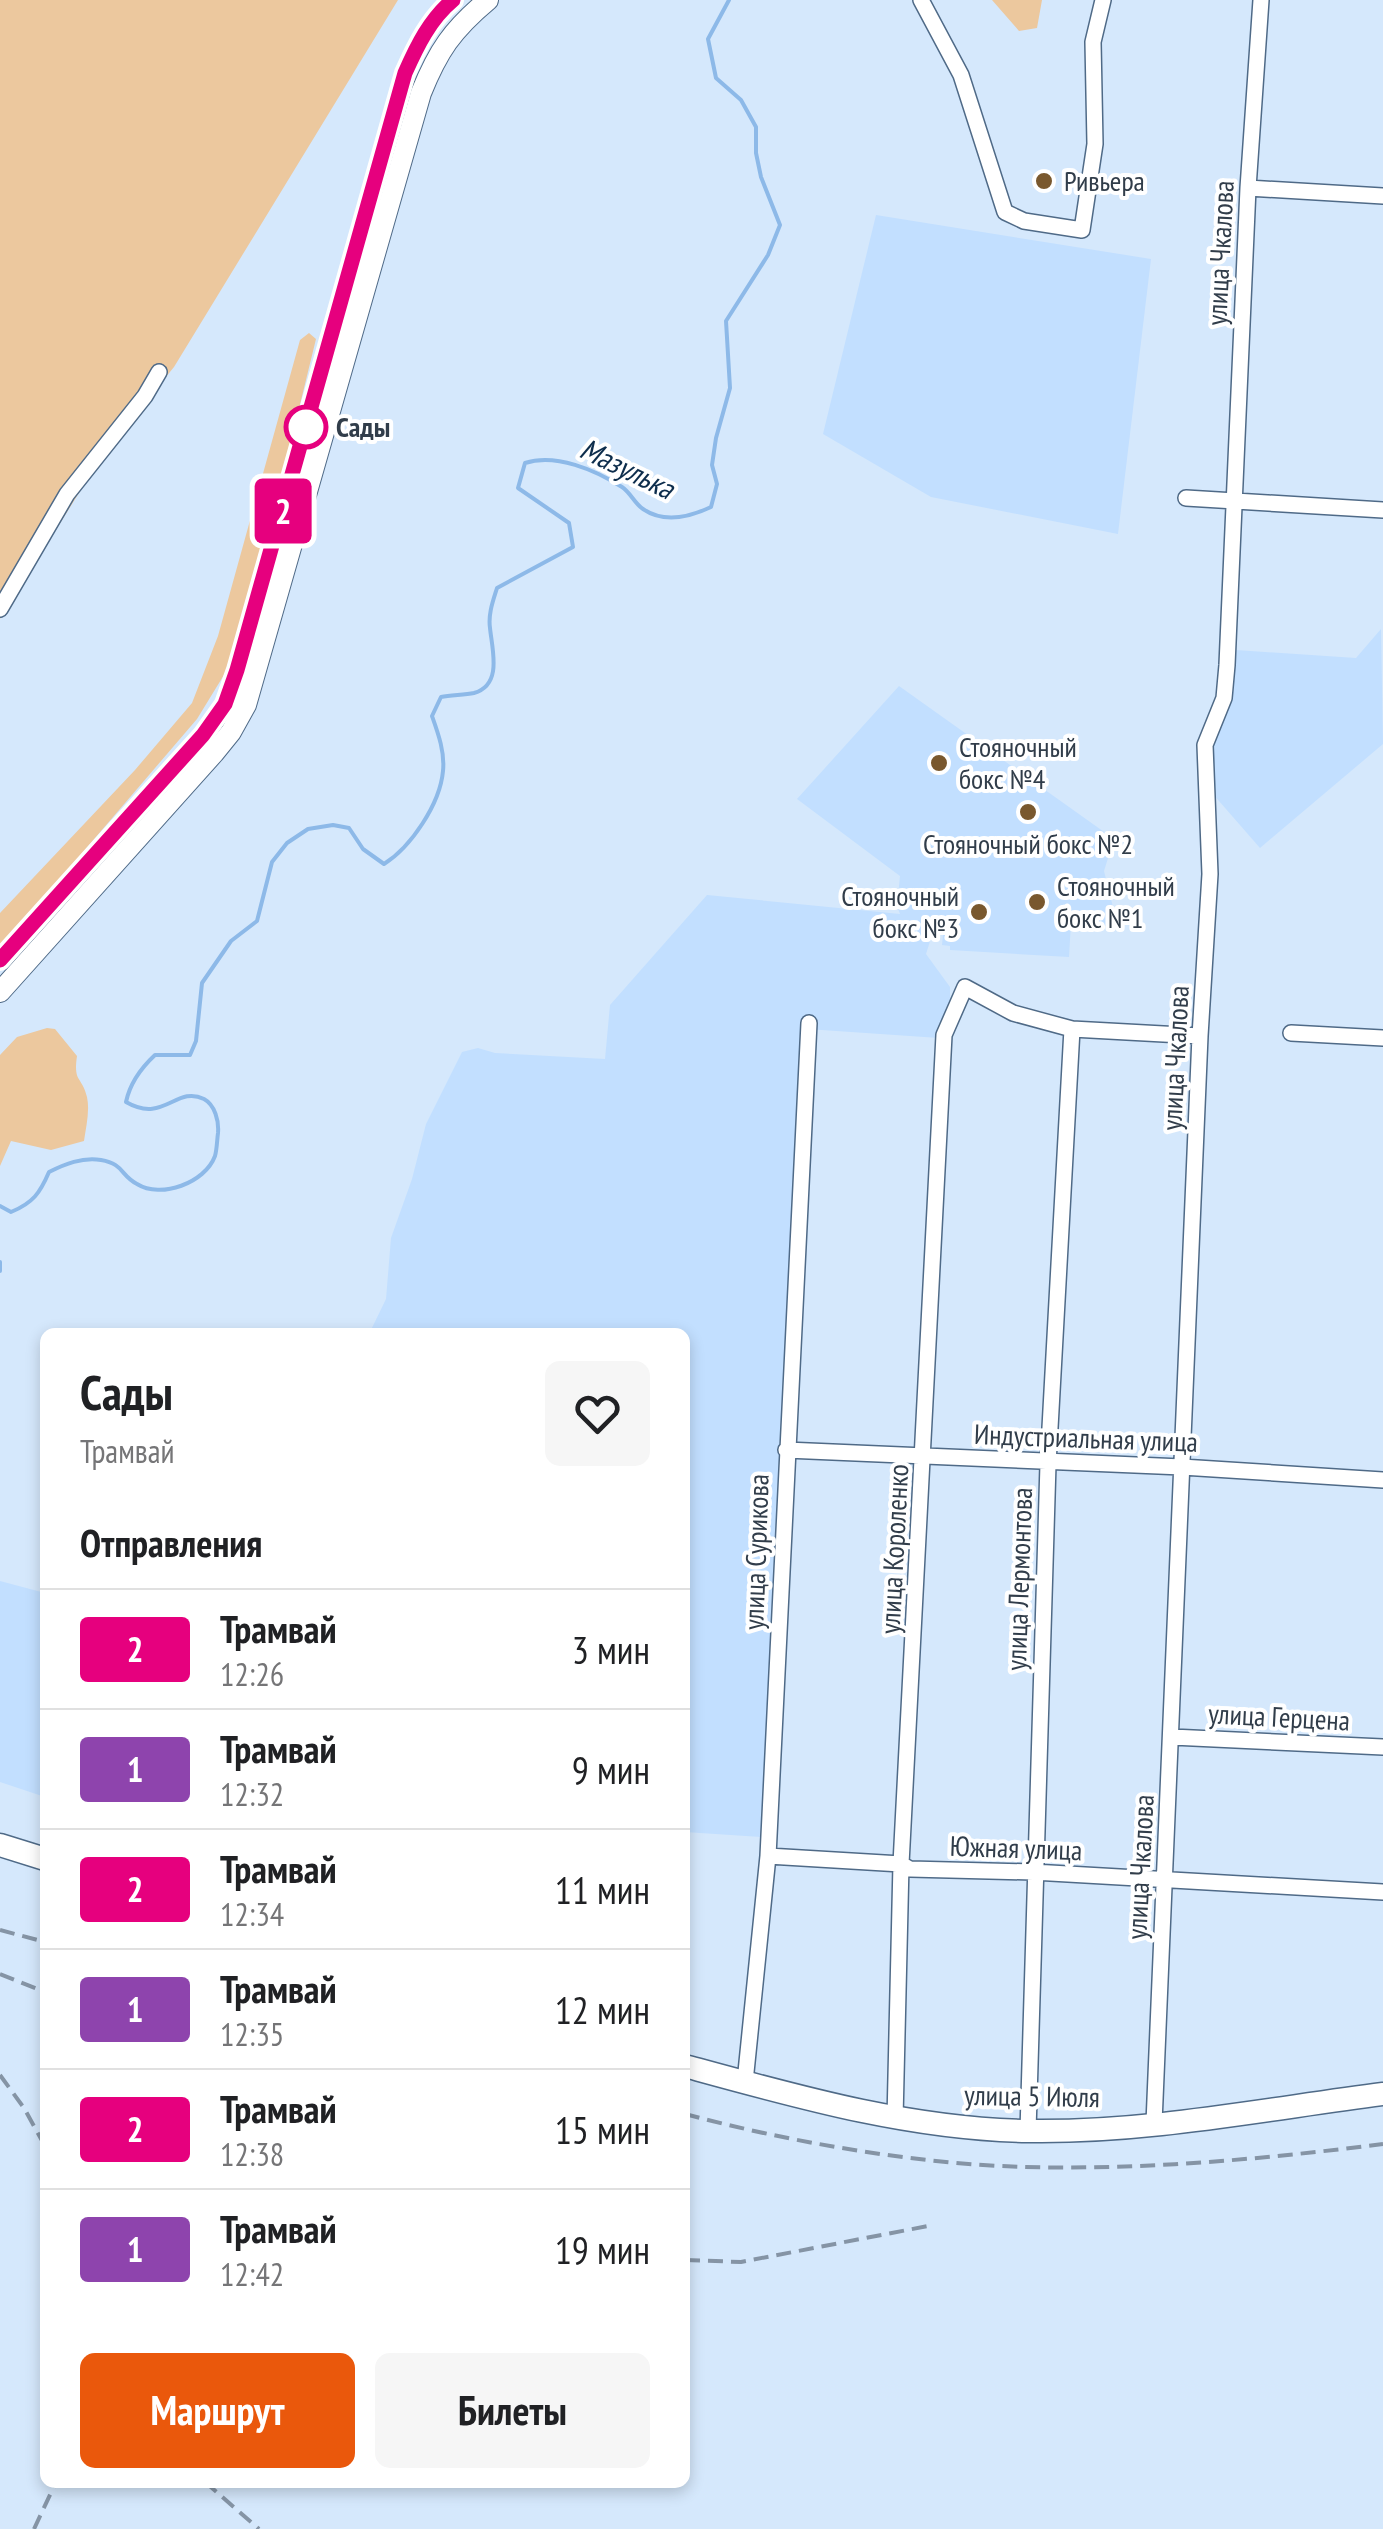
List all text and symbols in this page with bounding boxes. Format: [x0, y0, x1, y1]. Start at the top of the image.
place label: Ривьера [1064, 162, 1145, 199]
marker: Ривьера [1033, 170, 1055, 192]
street label: улица Чкалова [1197, 180, 1242, 326]
marker: Сады [285, 406, 327, 448]
place label: Сады [336, 408, 390, 445]
water label: Мазулька [574, 428, 683, 508]
line badge: 2 [250, 478, 316, 544]
text: 2 [275, 488, 291, 534]
place label: Стояночный бокс №4 [959, 728, 1077, 797]
marker: Стояночный бокс №4 [928, 752, 950, 774]
marker: Стояночный бокс №2 [1017, 801, 1039, 823]
place label: Стояночный бокс №2 [923, 825, 1133, 862]
place label: Стояночный бокс №1 [1057, 867, 1175, 936]
place label: Стояночный бокс №3 [841, 877, 959, 946]
marker: Стояночный бокс №1 [1026, 891, 1048, 913]
marker: Стояночный бокс №3 [968, 901, 990, 923]
street label: улица Чкалова [1152, 985, 1197, 1131]
text: Сады [80, 1361, 173, 1423]
button: heart [545, 1361, 650, 1466]
street label: Индустриальная улица [974, 1415, 1198, 1460]
text: Трамвай [80, 1430, 175, 1472]
street label: улица Короленко [871, 1463, 916, 1635]
street label: улица Сурикова [734, 1473, 777, 1631]
street label: улица Лермонтова [997, 1487, 1040, 1671]
text: Отправления [80, 1518, 262, 1567]
text: Трамвай [220, 1604, 337, 1653]
text: 3 мин [572, 1625, 650, 1674]
text: 2 [127, 1626, 143, 1672]
text: 12:26 [220, 1653, 284, 1695]
street label: улица Герцена [1207, 1694, 1351, 1739]
text: Трамвай [220, 1724, 337, 1773]
text: 9 мин [572, 1745, 650, 1794]
text: 1 [127, 1746, 143, 1792]
text: 12:32 [220, 1773, 284, 1815]
street label: улица Чкалова [1117, 1794, 1162, 1940]
street label: Южная улица [949, 1827, 1083, 1868]
text: Трамвай [220, 1844, 337, 1893]
text: 11 мин [555, 1865, 650, 1914]
text: 2 [127, 1866, 143, 1912]
text: 12:34 [220, 1893, 284, 1935]
text: Трамвай [220, 1964, 337, 2013]
text: 12 мин [555, 1985, 650, 2034]
text: 1 [127, 1986, 143, 2032]
text: 12:35 [220, 2013, 284, 2055]
street label: улица 5 Июля [964, 2076, 1100, 2115]
text: Трамвай [220, 2084, 337, 2133]
text: 15 мин [555, 2105, 650, 2154]
text: 2 [127, 2106, 143, 2152]
text: 12:38 [220, 2133, 284, 2175]
text: Трамвай [220, 2204, 337, 2253]
text: 19 мин [555, 2225, 650, 2274]
text: 1 [127, 2226, 143, 2272]
text: 12:42 [220, 2253, 284, 2295]
button: Маршрут [80, 2353, 355, 2468]
button: Билеты [375, 2353, 650, 2468]

